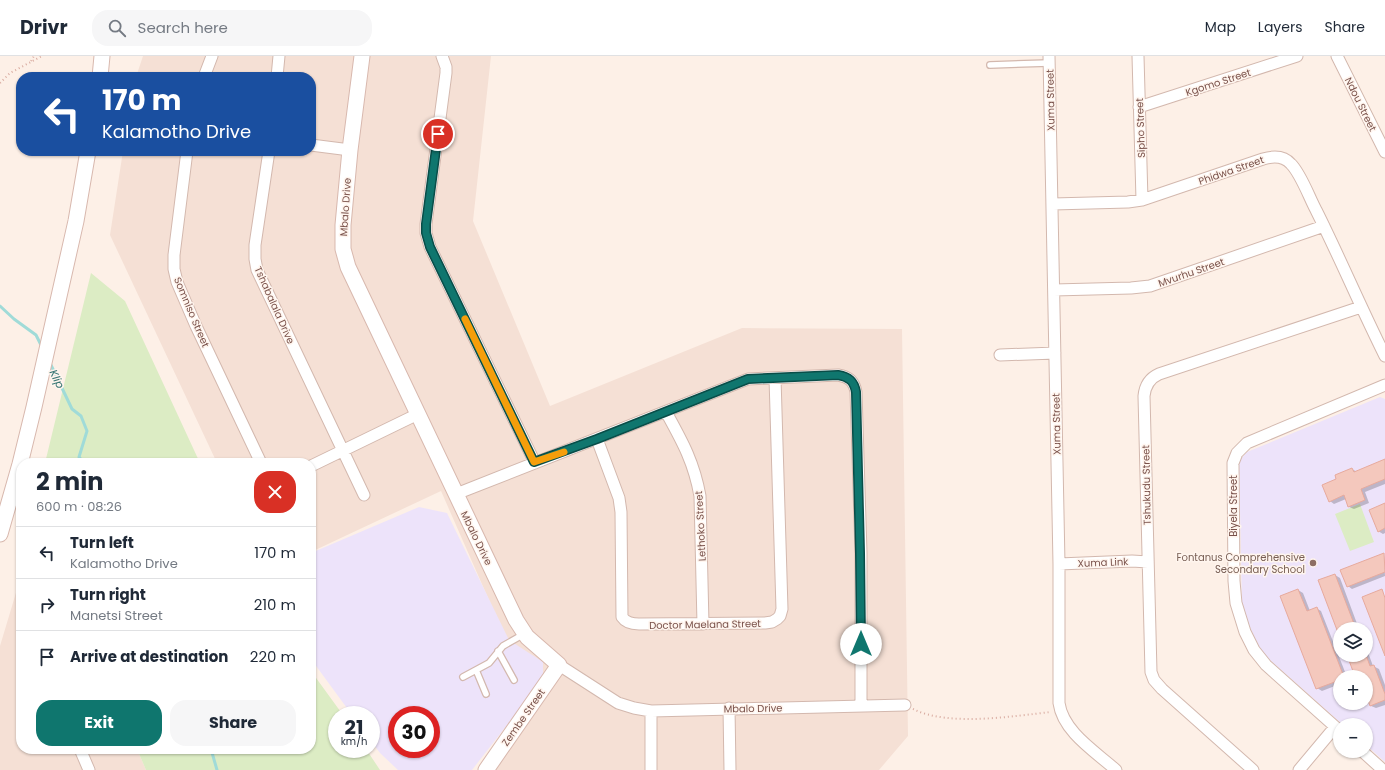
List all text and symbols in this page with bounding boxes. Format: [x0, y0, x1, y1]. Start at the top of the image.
search box [92, 10, 372, 46]
text: Drivr [20, 14, 68, 41]
icon: search [106, 17, 128, 39]
text: Search here [138, 17, 228, 38]
text: Map [1205, 17, 1236, 37]
text: Layers [1258, 17, 1302, 37]
text: Share [1324, 17, 1365, 37]
street label: Kgomo Street [1184, 65, 1253, 100]
street label: Xuma Street [1042, 69, 1059, 131]
street label: Ndou Street [1341, 75, 1380, 134]
text: 170 m [102, 81, 181, 120]
icon: left [36, 88, 88, 140]
street label: Sipho Street [1132, 97, 1149, 158]
pin [421, 117, 455, 151]
text: Kalamotho Drive [102, 119, 251, 144]
icon: arrive [427, 123, 449, 145]
street label: Phidwa Street [1196, 152, 1266, 189]
street label: Mbalo Drive [336, 177, 355, 237]
street label: Mvurhu Street [1156, 254, 1227, 291]
street label: Tshabalala Drive [251, 264, 298, 346]
street label: Somniso Street [170, 275, 213, 350]
water label: Klip [46, 367, 68, 391]
street label: Xuma Street [1048, 393, 1065, 455]
street label: Tshukudu Street [1138, 444, 1155, 525]
text: 2 min [36, 465, 103, 498]
button: close [254, 471, 296, 513]
street label: Biyela Street [1226, 475, 1241, 537]
street label: Lethoko Street [691, 490, 710, 562]
text: 600 m · 08:26 [36, 497, 122, 516]
street label: Mbalo Drive [457, 509, 496, 568]
text: Turn left [70, 532, 134, 553]
icon: left [36, 542, 58, 564]
text: 170 m [254, 542, 296, 563]
place label: Fontanus Comprehensive Secondary School [1176, 550, 1305, 577]
text: Kalamotho Drive [70, 554, 178, 573]
street label: Xuma Link [1077, 554, 1129, 571]
marker: Fontanus Comprehensive Secondary School [1308, 558, 1318, 568]
text: Turn right [70, 584, 146, 605]
icon: right [36, 594, 58, 616]
text: 210 m [254, 594, 296, 615]
text: Manetsi Street [70, 606, 163, 625]
street label: Doctor Maelana Street [649, 616, 761, 633]
map controls [1333, 622, 1373, 758]
button: layers [1333, 622, 1373, 662]
position arrow [840, 623, 882, 665]
icon: arrive [36, 646, 58, 668]
text: Arrive at destination [70, 646, 228, 667]
text: 220 m [250, 646, 296, 667]
button: + [1333, 670, 1373, 710]
street label: Zembe Street [498, 685, 549, 749]
button: Exit [36, 700, 162, 746]
button: Share [170, 700, 296, 746]
street label: Mbalo Drive [724, 700, 783, 717]
speed limit sign: 30 [388, 706, 440, 758]
text: 21 [345, 713, 363, 741]
button: − [1333, 718, 1373, 758]
text: km/h [341, 734, 367, 749]

